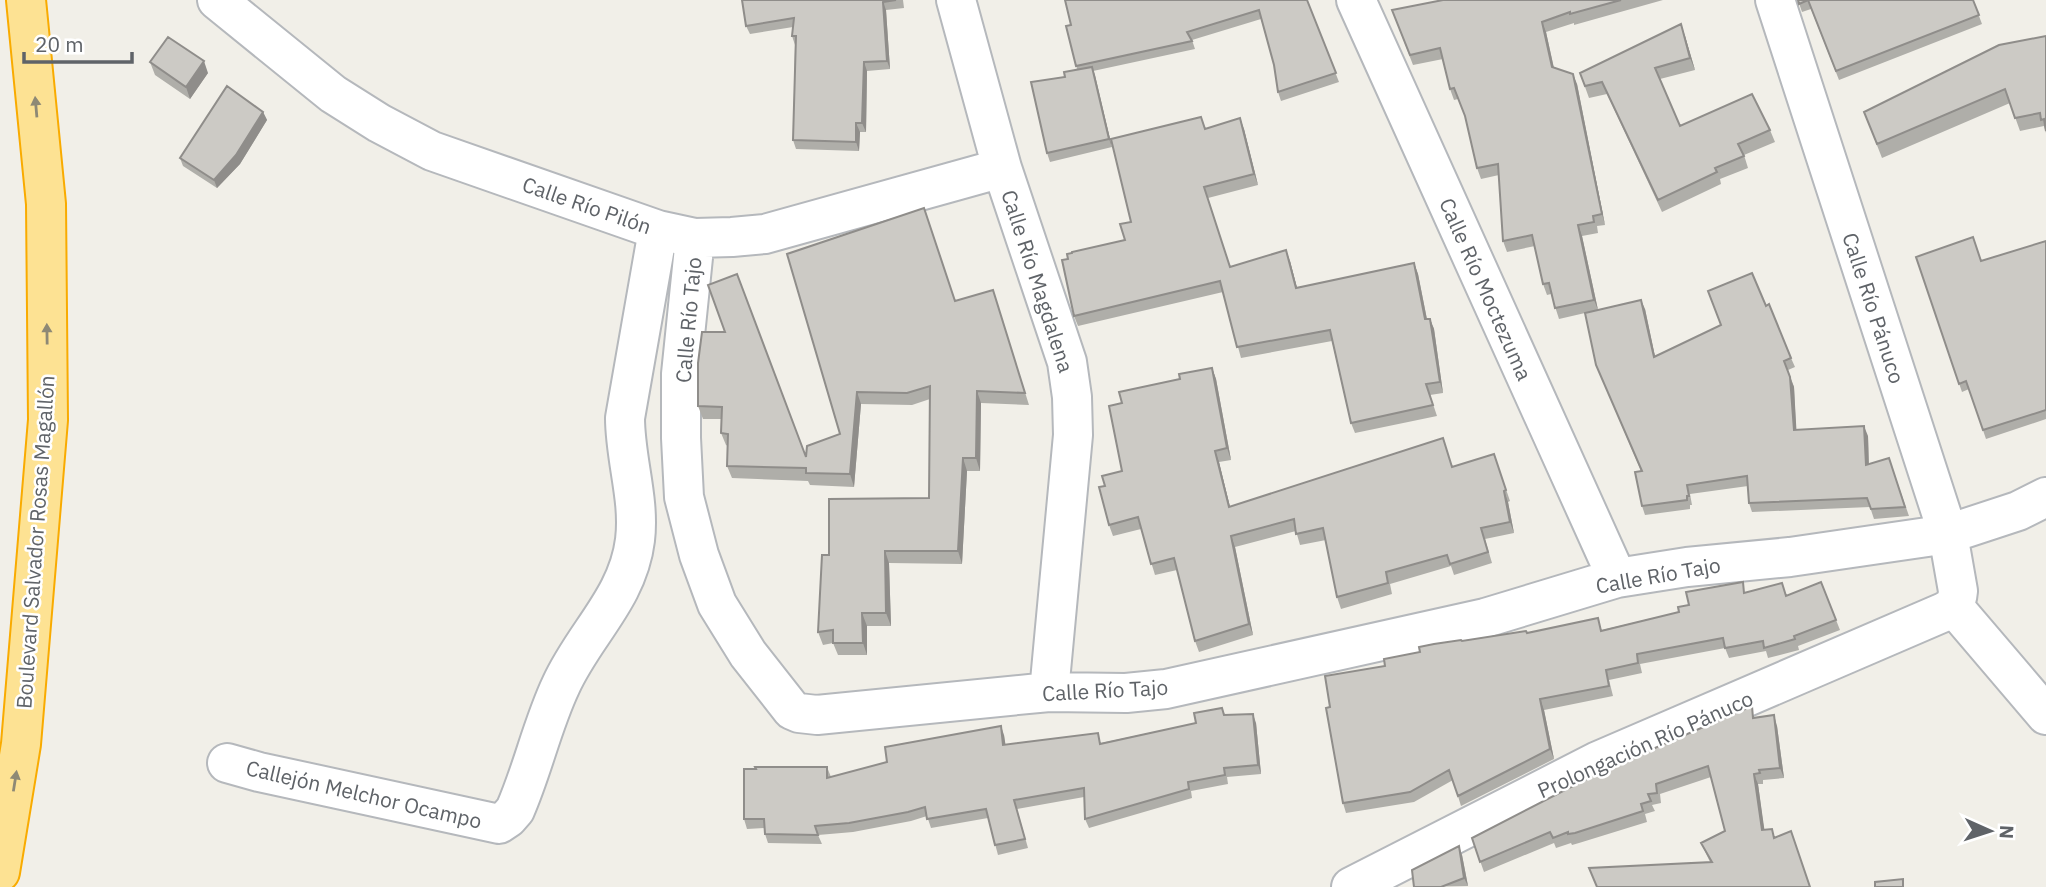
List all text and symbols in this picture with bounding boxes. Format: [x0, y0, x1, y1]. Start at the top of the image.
scale bar [24, 21, 133, 65]
text: 20 m [35, 30, 84, 58]
one-way arrow [30, 96, 41, 118]
street label: Calle Río Pilón [519, 170, 655, 240]
street label: Calle Río Magdalena [995, 186, 1081, 376]
street label: Calle Río Moctezuma [1433, 193, 1539, 385]
street label: Calle Río Pánuco [1836, 229, 1912, 387]
street label: Calle Río Tajo [669, 256, 707, 384]
one-way arrow [41, 323, 53, 345]
street label: Boulevard Salvador Rosas Magallón [9, 374, 61, 710]
street label: Calle Río Tajo [1593, 550, 1723, 600]
street label: Calle Río Tajo [1041, 673, 1169, 707]
street label: Prolongación Río Pánuco [1533, 684, 1757, 804]
street label: Callejón Melchor Ocampo [243, 753, 485, 835]
one-way arrow [10, 770, 21, 792]
north arrow [1955, 796, 2025, 866]
text: N [1995, 824, 2019, 839]

